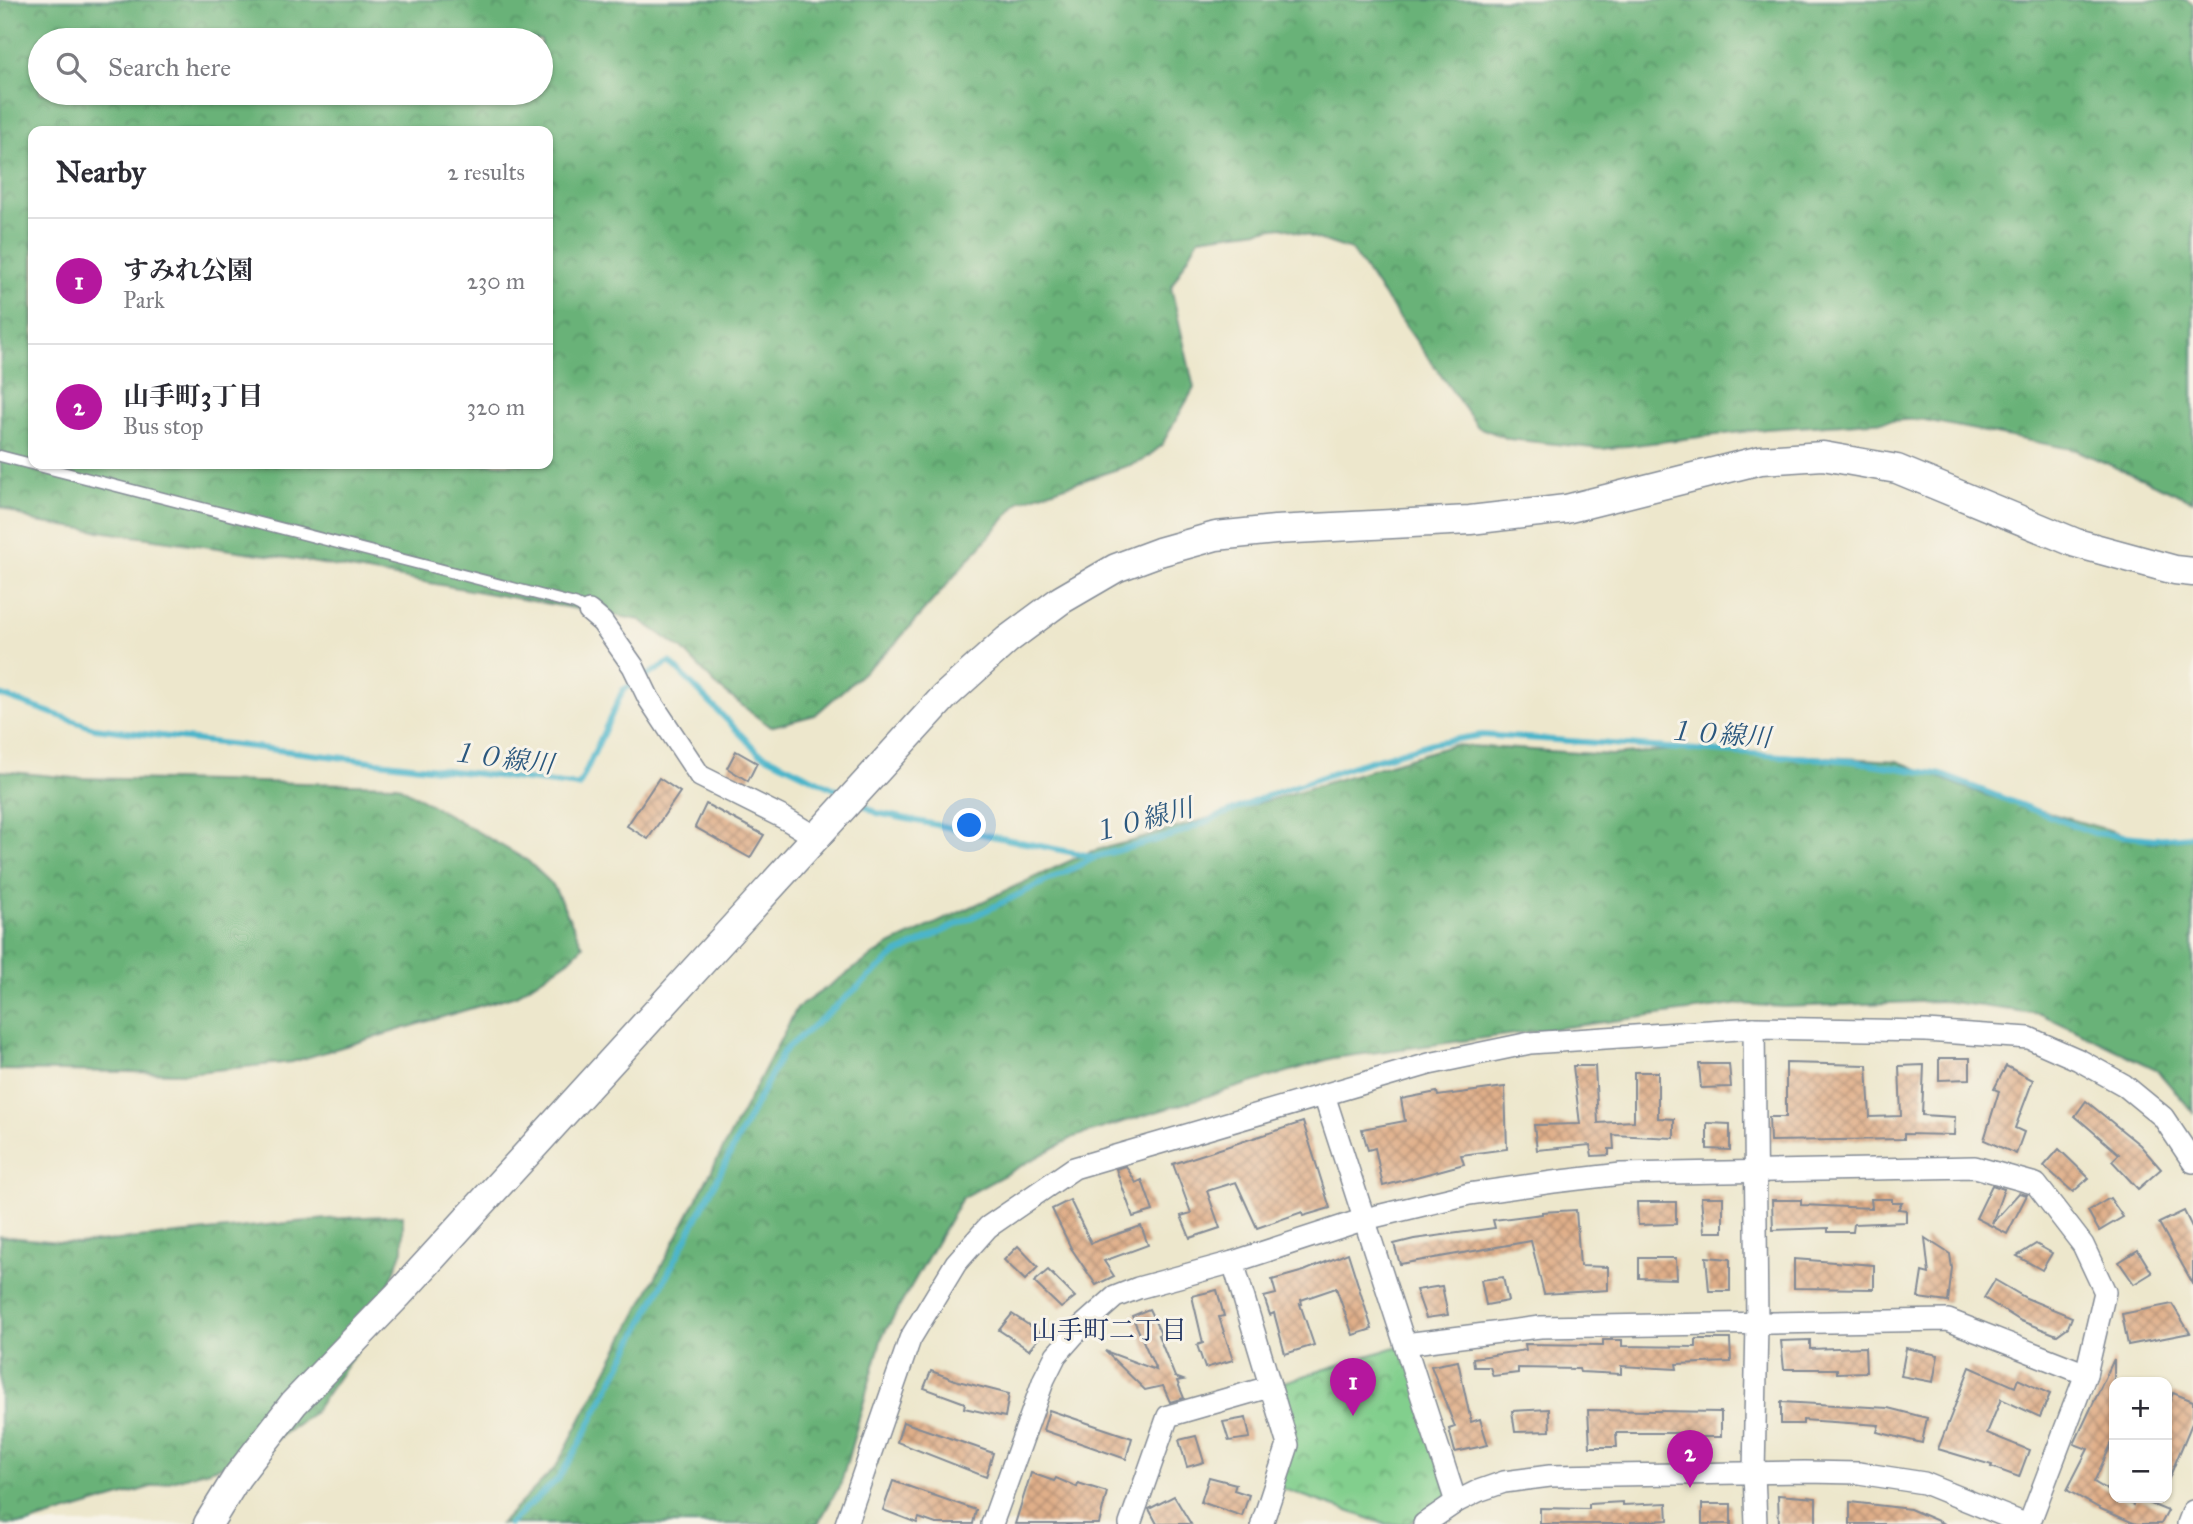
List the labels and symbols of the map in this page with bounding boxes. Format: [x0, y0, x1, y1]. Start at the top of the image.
water label: １０線川 [1666, 714, 1775, 754]
water label: １０線川 [448, 736, 559, 781]
water label: １０線川 [1088, 790, 1199, 849]
your location [952, 808, 986, 842]
district label: 山手町二丁目 [1031, 1314, 1187, 1346]
pin: 1 [1330, 1358, 1376, 1416]
pin: 2 [1667, 1430, 1713, 1488]

